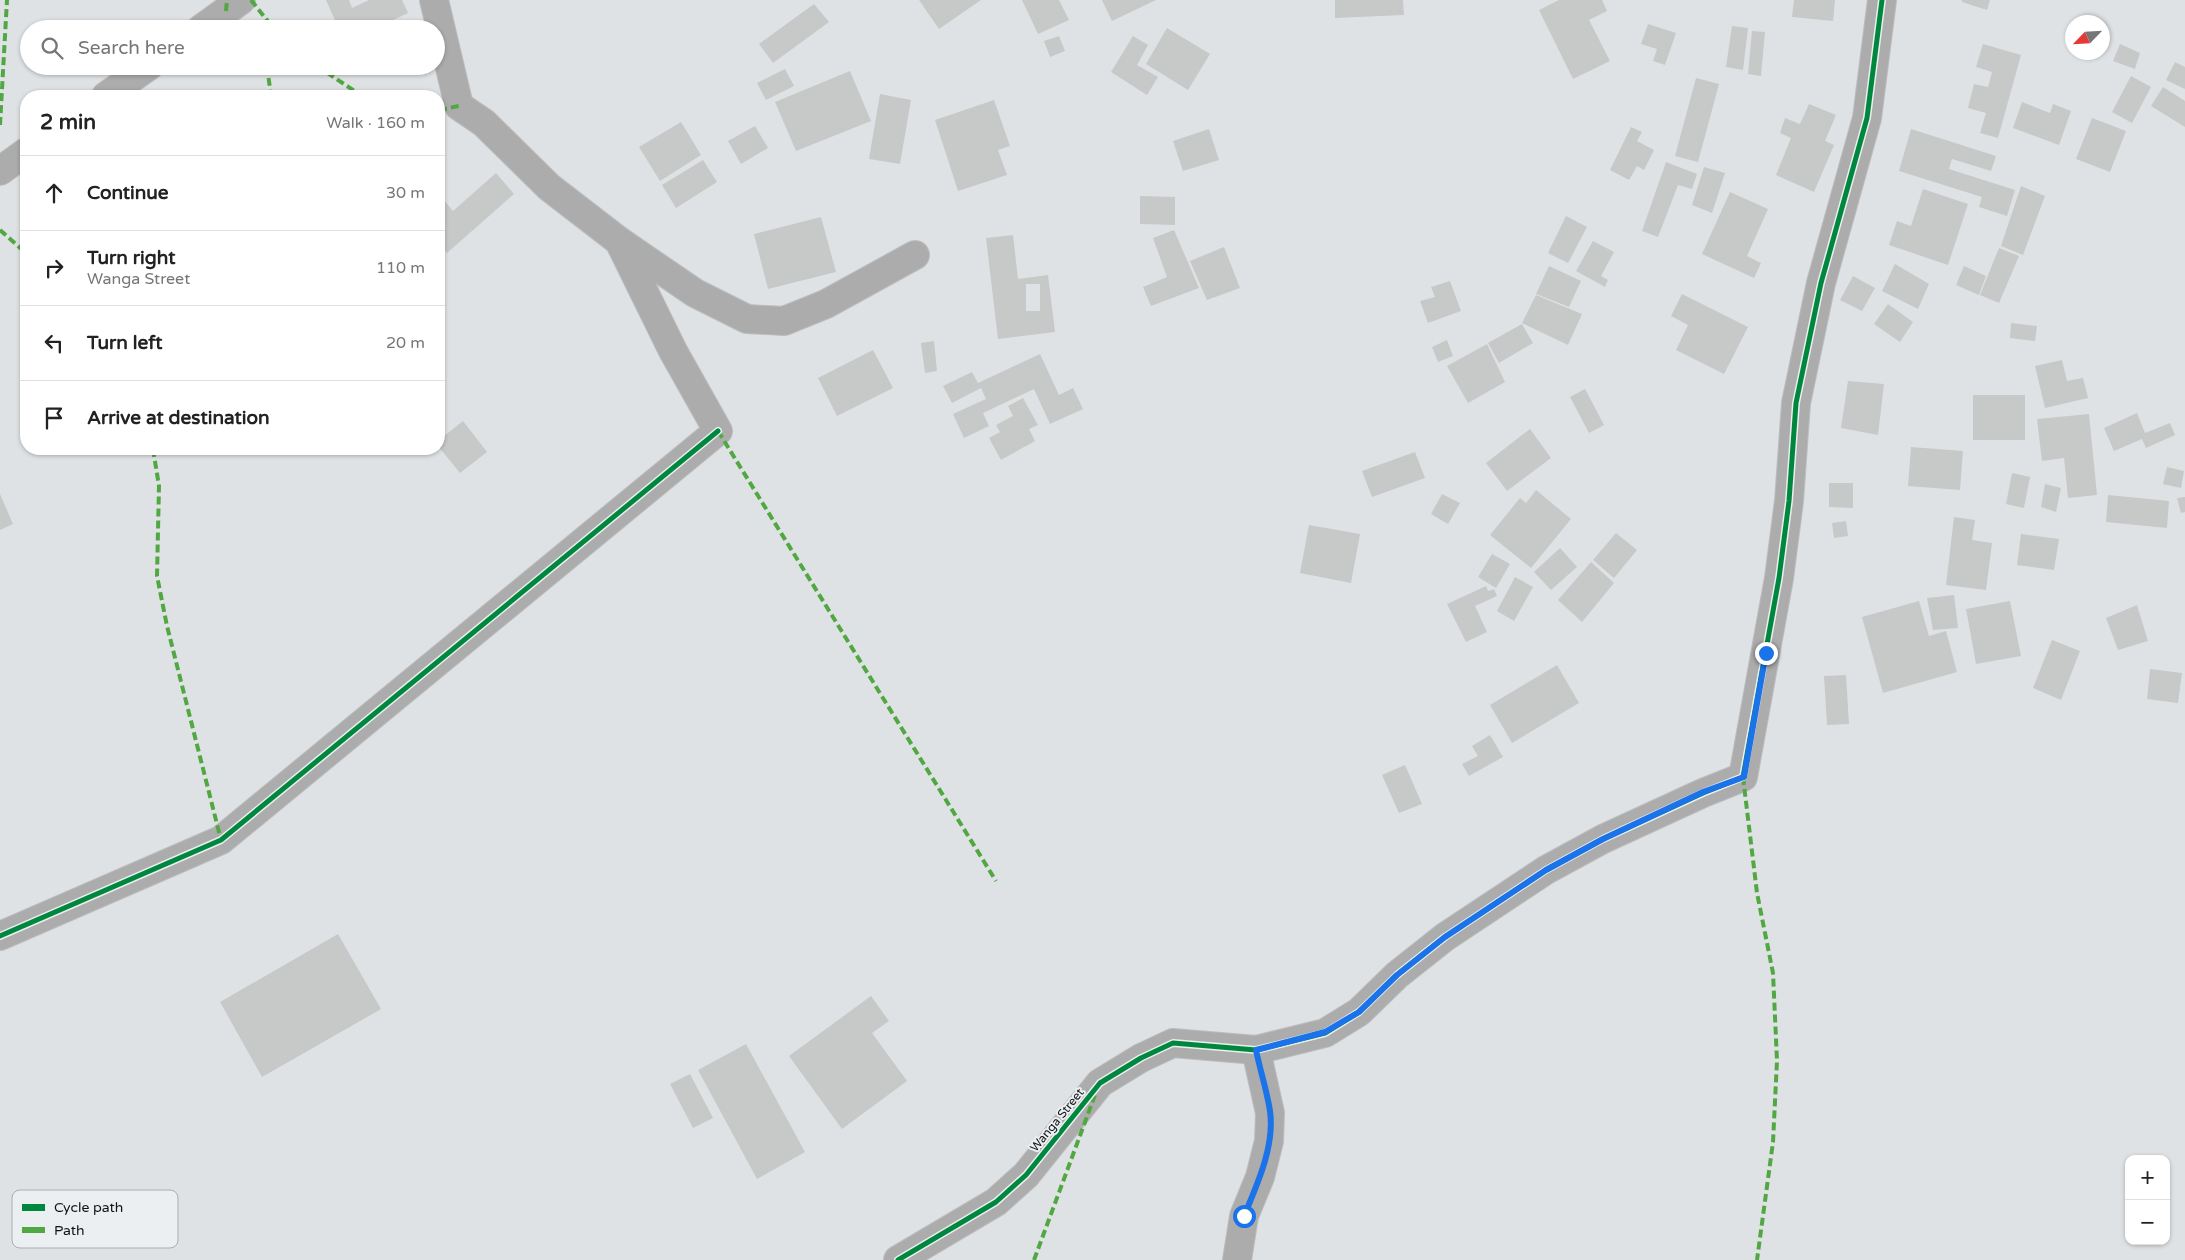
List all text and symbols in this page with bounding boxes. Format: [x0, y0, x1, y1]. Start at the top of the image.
north arrow [2065, 15, 2110, 60]
search box [20, 20, 445, 75]
icon: search [38, 34, 66, 62]
text: Search here [78, 37, 185, 59]
text: 2 min [40, 110, 96, 135]
text: Walk · 160 m [326, 113, 425, 133]
icon: ahead [40, 179, 68, 207]
text: Continue [87, 182, 169, 204]
text: 30 m [386, 183, 425, 203]
text: Turn right [87, 247, 175, 269]
icon: right [40, 254, 68, 282]
text: 110 m [376, 258, 425, 278]
text: Wanga Street [87, 269, 190, 289]
icon: left [40, 329, 68, 357]
text: Turn left [87, 332, 163, 354]
text: 20 m [386, 333, 425, 353]
icon: arrive [40, 404, 68, 432]
text: Arrive at destination [87, 407, 270, 429]
route end [1755, 642, 1778, 665]
street label: Wanga Street [1027, 1085, 1087, 1154]
map controls [2125, 1155, 2170, 1245]
button: + [2125, 1155, 2170, 1200]
legend [12, 1190, 178, 1248]
text: Cycle path [54, 1199, 123, 1216]
button: − [2125, 1200, 2170, 1245]
route start [1233, 1205, 1256, 1228]
text: Path [54, 1222, 85, 1239]

